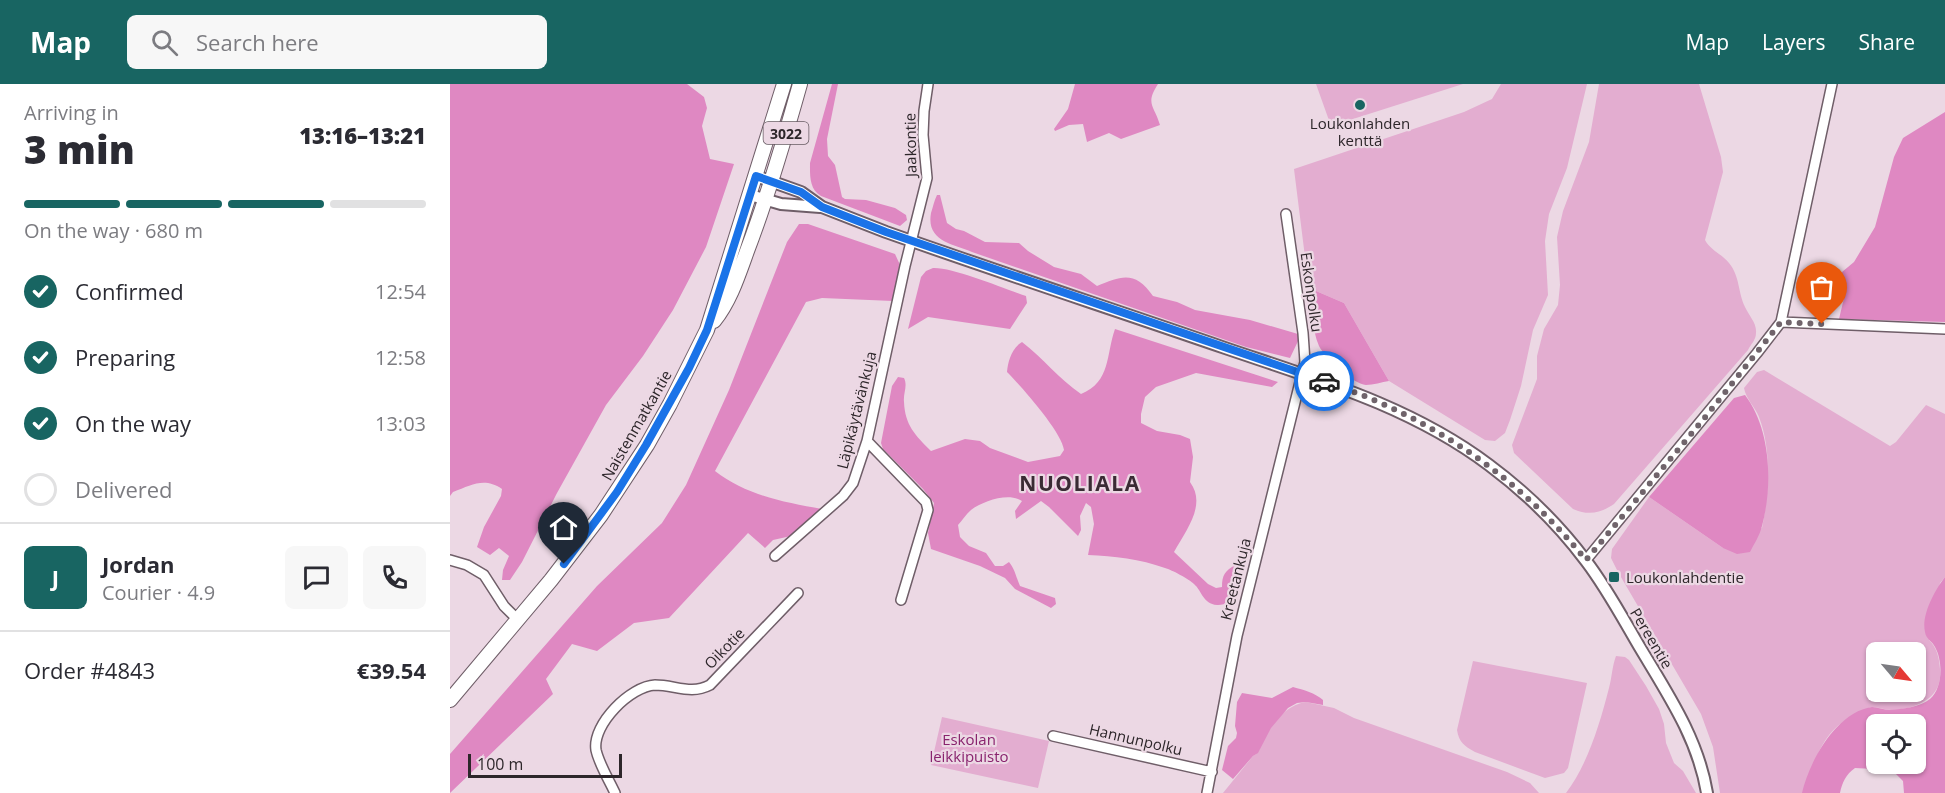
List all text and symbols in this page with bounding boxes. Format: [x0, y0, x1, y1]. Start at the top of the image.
search box [127, 15, 547, 69]
text: Map [30, 23, 91, 61]
icon: search [148, 26, 181, 59]
text: Search here [196, 27, 319, 57]
text: Map [1686, 28, 1729, 56]
text: Layers [1762, 28, 1826, 56]
text: Share [1859, 28, 1915, 56]
marker: Loukonlahden kenttä [1353, 98, 1367, 112]
text: Arriving in [24, 99, 119, 126]
street label: Jaakontie [899, 113, 921, 179]
place label: Loukonlahden kenttä [1310, 113, 1410, 150]
text: 13:16–13:21 [299, 120, 426, 150]
text: 3 min [24, 122, 135, 175]
road number: 3022 [764, 122, 808, 144]
text: On the way · 680 m [24, 217, 203, 244]
street label: Eskonpolku [1296, 251, 1328, 333]
pin [1796, 262, 1847, 324]
icon: bag [1805, 271, 1838, 304]
icon: check [24, 275, 57, 308]
text: Confirmed [75, 276, 184, 306]
text: 12:54 [375, 278, 426, 305]
icon: check [24, 341, 57, 374]
text: Preparing [75, 342, 175, 372]
text: 12:58 [375, 344, 426, 371]
street label: Läpikäytävänkuja [832, 349, 880, 471]
courier [1294, 351, 1354, 411]
icon: car [1308, 365, 1341, 398]
street label: Naistenmatkantie [596, 366, 676, 484]
icon: check [24, 407, 57, 440]
text: On the way [75, 408, 191, 438]
text: 13:03 [375, 410, 426, 437]
district label: NUOLIALA [1019, 469, 1141, 497]
text: Delivered [75, 474, 173, 504]
pin [538, 502, 589, 564]
icon: home [547, 511, 580, 544]
street label: Kreetankuja [1215, 536, 1255, 622]
button: chat [285, 546, 348, 609]
button: phone [363, 546, 426, 609]
text: Jordan [102, 549, 175, 579]
text: J [52, 562, 59, 592]
place label: Loukonlahdentie [1626, 567, 1744, 587]
marker: Loukonlahdentie [1607, 570, 1621, 584]
text: Courier · 4.9 [102, 579, 215, 606]
street label: Pereentie [1626, 604, 1678, 672]
street label: Oikotie [699, 623, 749, 673]
north arrow [1866, 642, 1926, 702]
map controls [1866, 642, 1926, 774]
text: Order #4843 [24, 655, 155, 685]
text: €39.54 [357, 655, 426, 685]
button: locate [1866, 714, 1926, 774]
street label: Hannunpolku [1087, 719, 1185, 759]
park label: Eskolan leikkipuisto [929, 729, 1009, 766]
scale bar [468, 751, 622, 778]
text: 100 m [477, 753, 523, 775]

